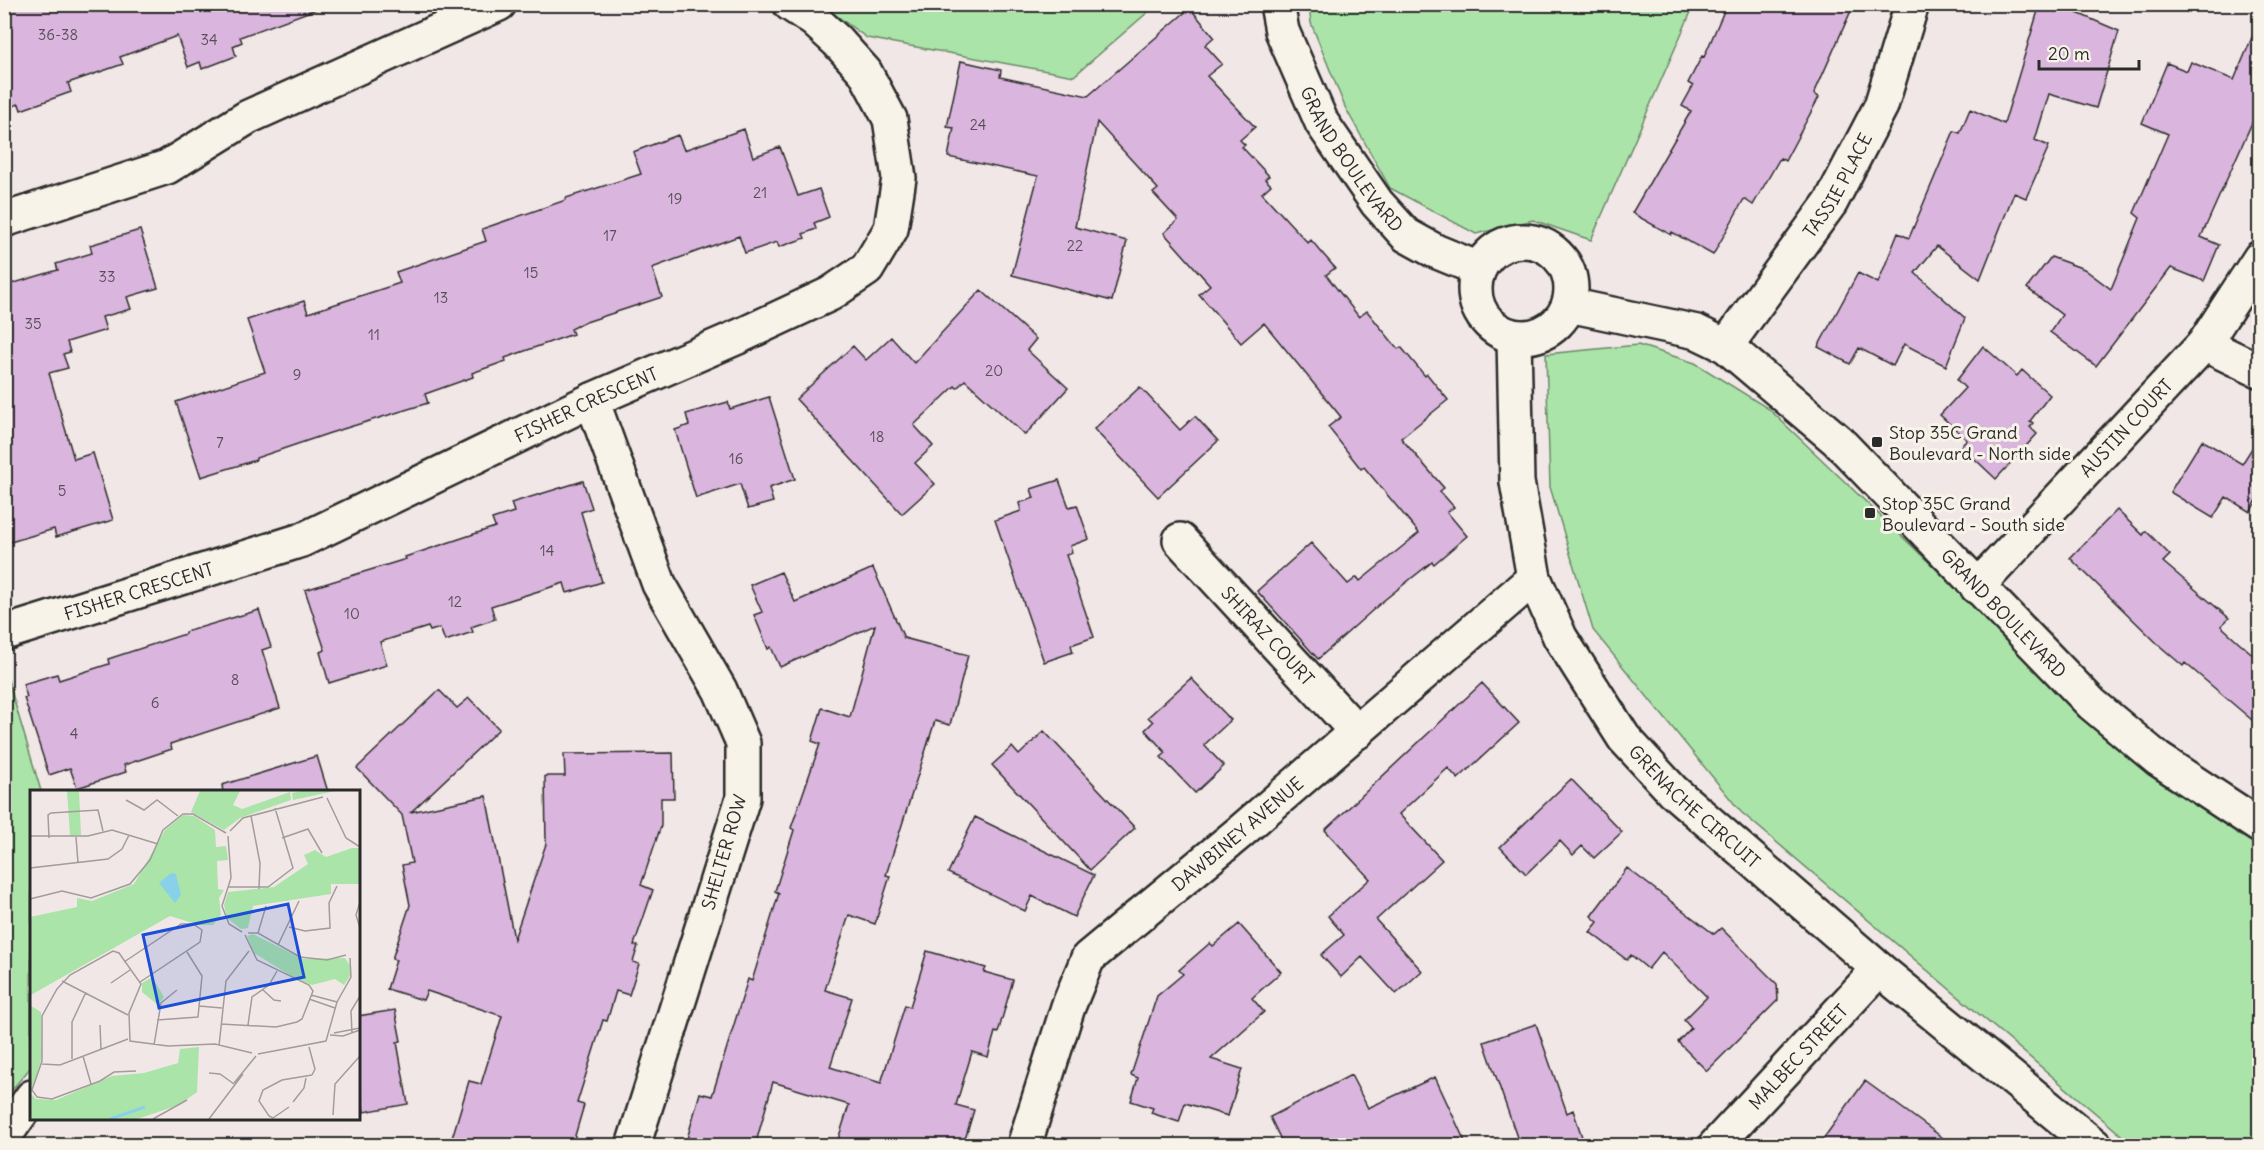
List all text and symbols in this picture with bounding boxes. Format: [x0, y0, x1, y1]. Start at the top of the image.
house number: 36-38 [38, 25, 78, 44]
house number: 34 [200, 30, 218, 49]
scale bar [2039, 33, 2140, 71]
text: 20 m [2048, 42, 2090, 65]
street label: GRAND BOULEVARD [1296, 83, 1409, 236]
house number: 24 [970, 115, 987, 134]
street label: TASSIE PLACE [1798, 129, 1877, 242]
house number: 21 [753, 183, 767, 202]
house number: 19 [668, 189, 682, 208]
house number: 17 [603, 226, 617, 245]
house number: 22 [1067, 236, 1083, 255]
house number: 15 [524, 263, 538, 282]
house number: 33 [98, 267, 116, 286]
house number: 13 [434, 288, 448, 307]
house number: 35 [24, 314, 42, 333]
house number: 11 [368, 325, 380, 344]
street label: FISHER CRESCENT [511, 361, 661, 447]
house number: 20 [985, 361, 1003, 380]
house number: 9 [293, 365, 301, 384]
street label: AUSTIN COURT [2074, 374, 2177, 482]
place label: Stop 35C Grand Boulevard - North side [1889, 421, 2071, 465]
house number: 18 [870, 427, 884, 446]
house number: 7 [216, 433, 224, 452]
marker: Stop 35C Grand Boulevard - North side [1870, 435, 1884, 449]
house number: 16 [729, 449, 743, 468]
house number: 5 [58, 481, 66, 500]
place label: Stop 35C Grand Boulevard - South side [1882, 492, 2065, 536]
marker: Stop 35C Grand Boulevard - South side [1863, 506, 1877, 520]
house number: 14 [540, 541, 555, 560]
street label: GRAND BOULEVARD [1937, 544, 2072, 682]
street label: FISHER CRESCENT [61, 557, 216, 625]
street label: SHIRAZ COURT [1217, 581, 1319, 690]
house number: 12 [448, 592, 462, 611]
house number: 10 [344, 604, 360, 623]
house number: 8 [231, 670, 239, 689]
house number: 6 [151, 693, 159, 712]
house number: 4 [70, 724, 79, 743]
street label: GRENACHE CIRCUIT [1624, 740, 1765, 873]
street label: DAWBINEY AVENUE [1167, 771, 1308, 896]
inset map [30, 790, 360, 1120]
street label: SHELTER ROW [697, 792, 751, 912]
street label: MALBEC STREET [1743, 999, 1852, 1114]

